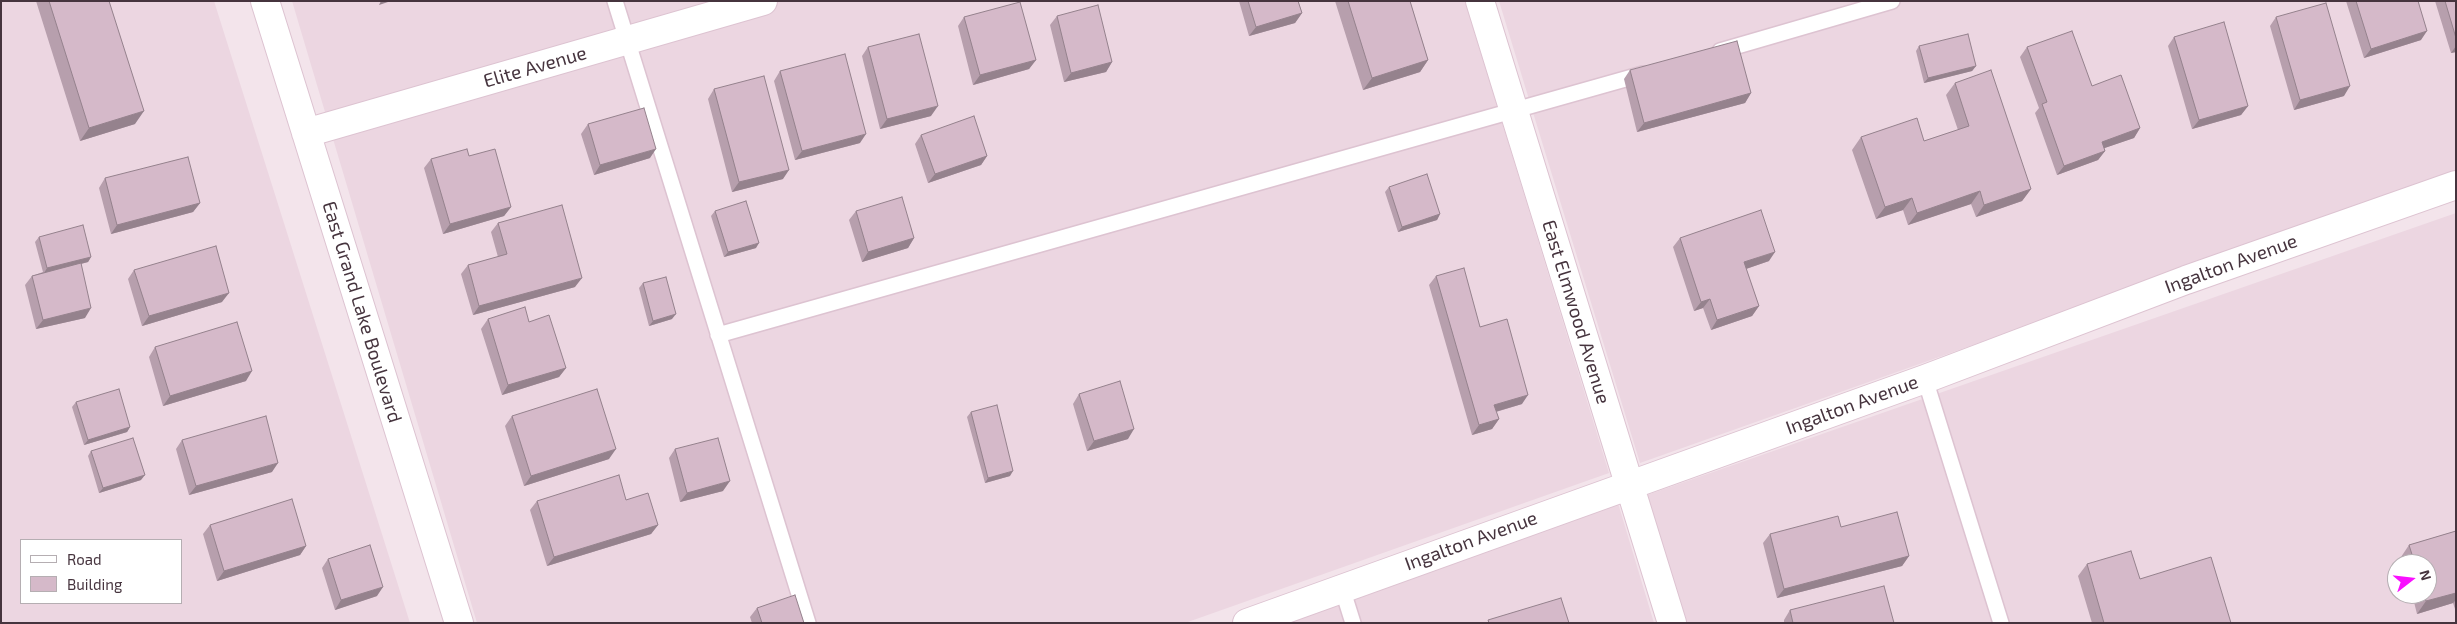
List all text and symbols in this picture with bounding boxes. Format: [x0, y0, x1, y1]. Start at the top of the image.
street label: Elite Avenue [481, 41, 589, 93]
street label: East Grand Lake Boulevard [317, 199, 407, 425]
street label: East Elmwood Avenue [1537, 217, 1615, 407]
street label: Ingalton Avenue [2162, 229, 2300, 299]
street label: Ingalton Avenue [1783, 370, 1921, 440]
street label: Ingalton Avenue [1402, 506, 1540, 576]
legend [20, 539, 182, 604]
text: Road [67, 550, 102, 568]
north arrow [2387, 554, 2437, 604]
text: N [2416, 568, 2436, 582]
text: Building [67, 575, 122, 593]

